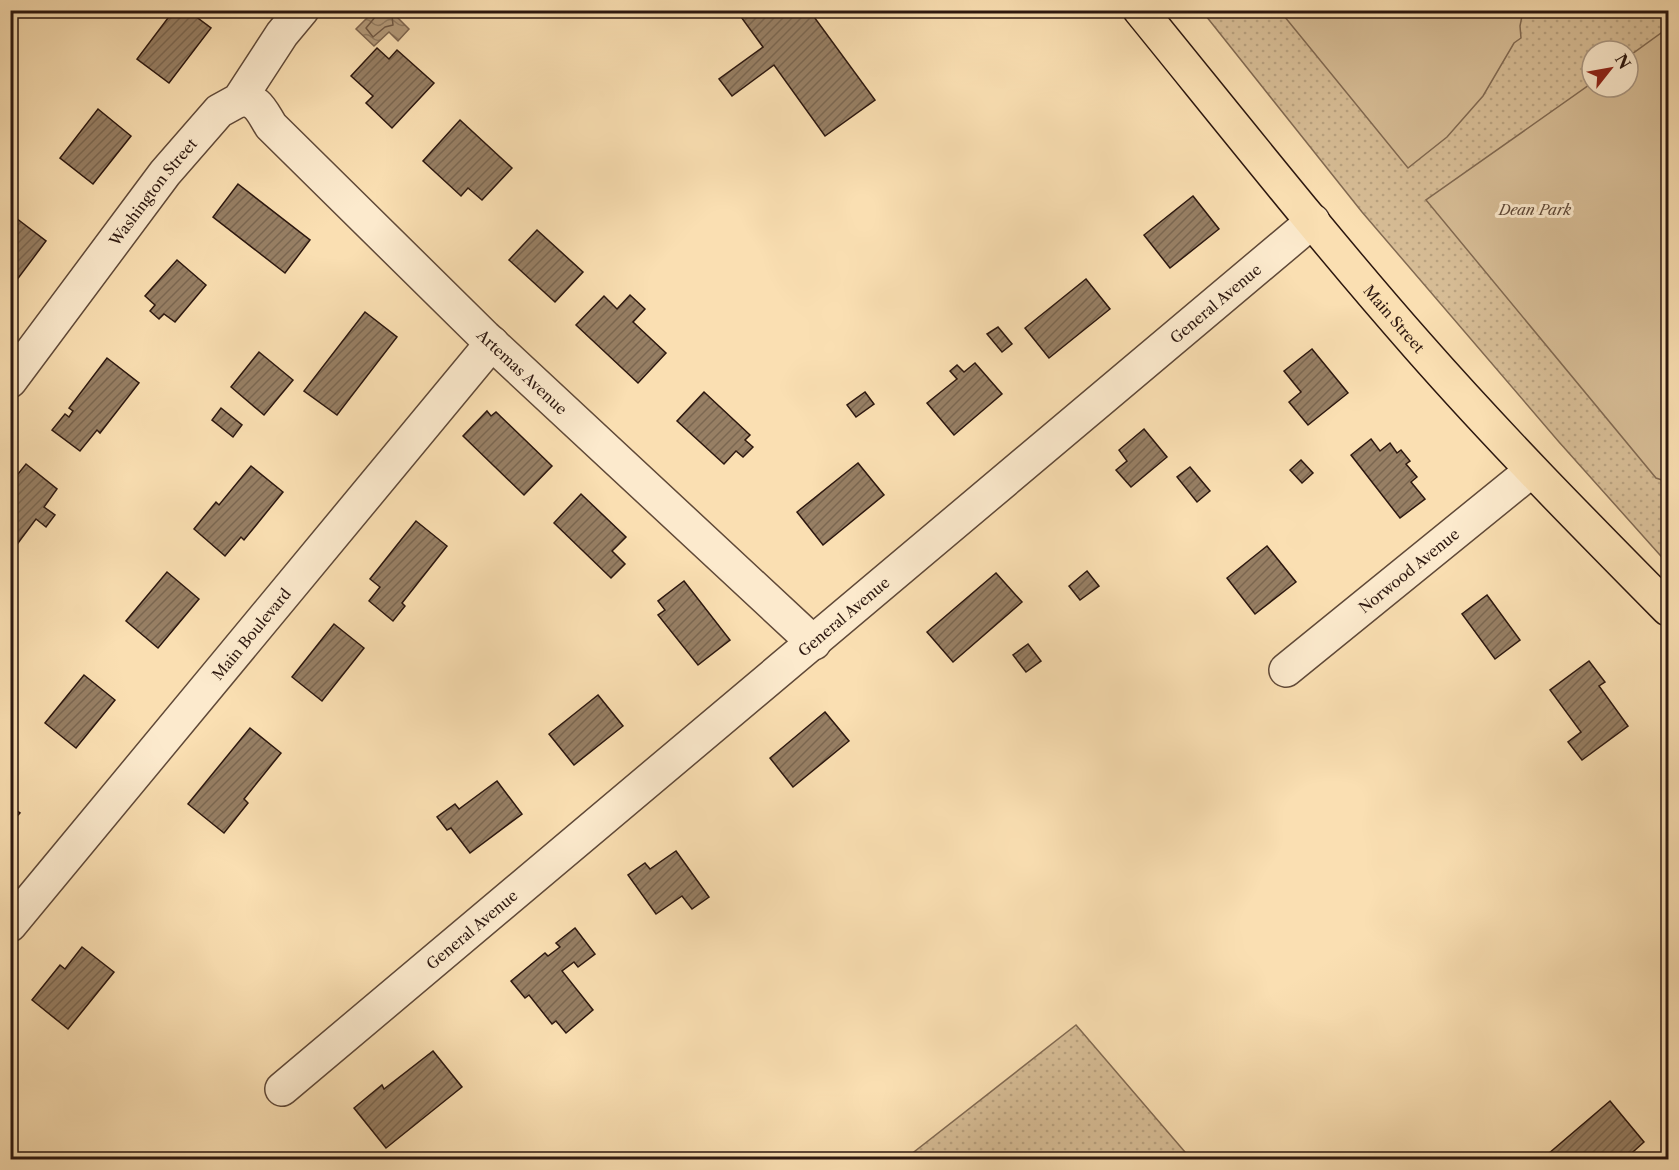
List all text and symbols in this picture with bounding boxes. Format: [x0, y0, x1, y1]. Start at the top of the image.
north arrow [1580, 39, 1640, 99]
text: N [1611, 50, 1635, 72]
street label: Washington Street [104, 134, 201, 250]
park label: Dean Park [1498, 200, 1572, 219]
street label: General Avenue [1166, 259, 1265, 347]
street label: Main Street [1360, 281, 1429, 357]
street label: Artemas Avenue [473, 325, 571, 418]
street label: Norwood Avenue [1355, 524, 1463, 617]
street label: General Avenue [794, 572, 893, 660]
street label: Main Boulevard [208, 584, 295, 684]
street label: General Avenue [422, 885, 521, 973]

